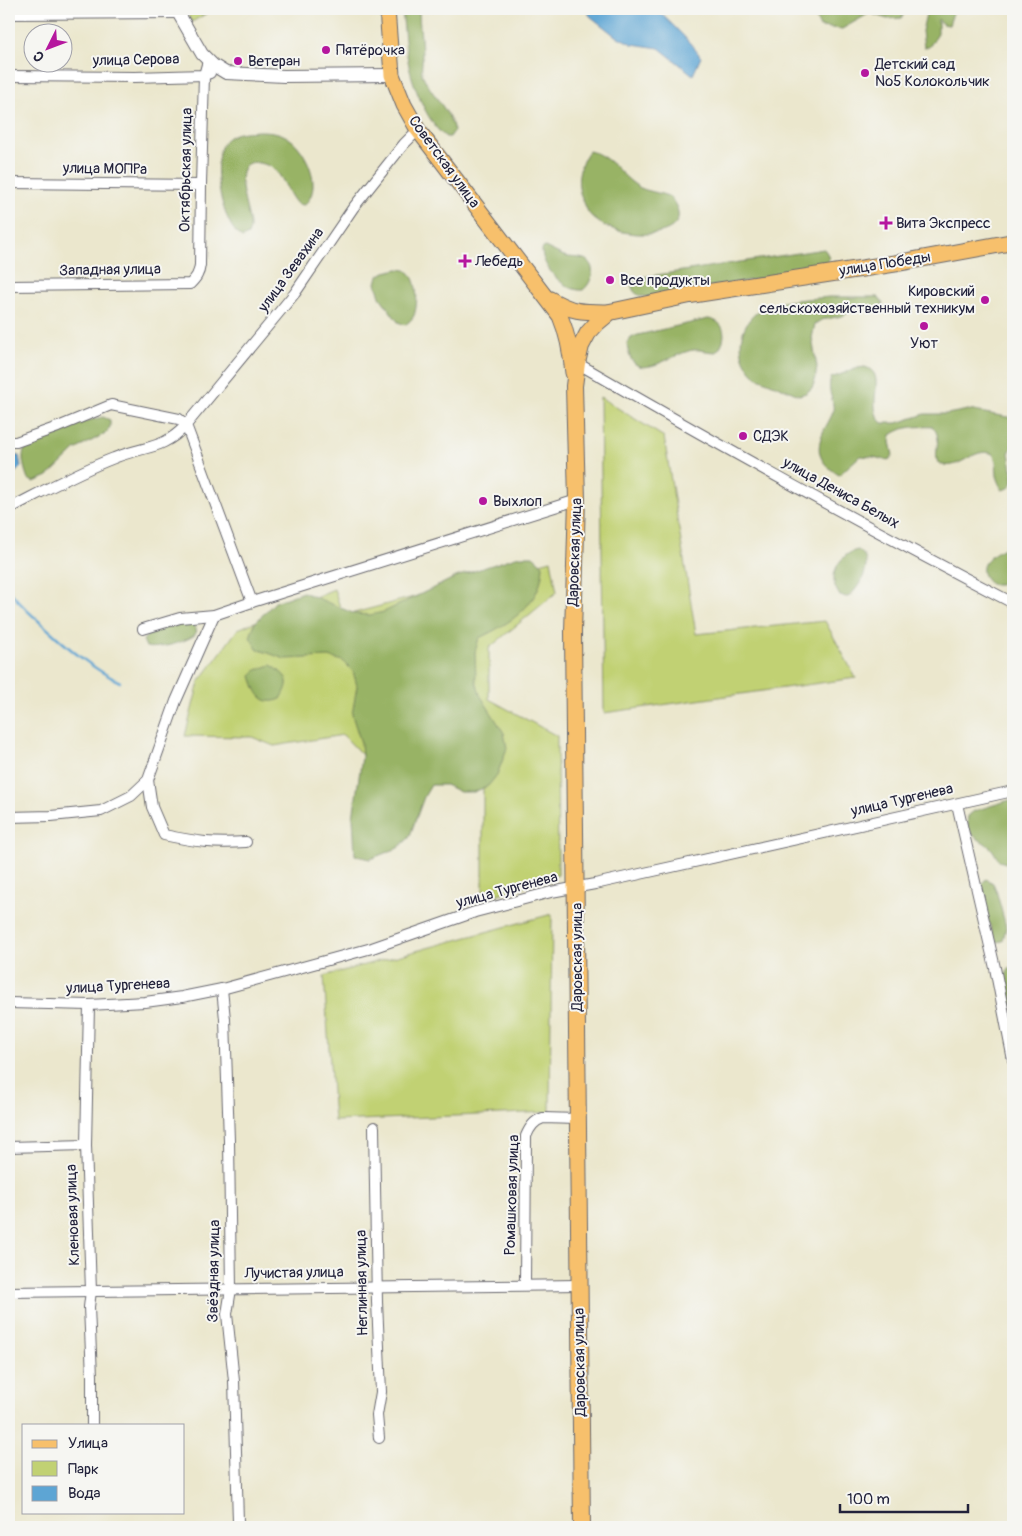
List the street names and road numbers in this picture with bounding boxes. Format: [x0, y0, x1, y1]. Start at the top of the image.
street label: улица Серова [91, 50, 180, 70]
street label: Октябрьская улица [175, 108, 197, 232]
street label: Советская улица [404, 112, 484, 212]
street label: улица МОПРа [62, 159, 147, 179]
street label: улица Зевахина [253, 224, 328, 317]
street label: улица Победы [837, 247, 932, 281]
street label: Западная улица [59, 260, 161, 280]
street label: улица Дениса Белых [778, 453, 903, 533]
street label: Даровская улица [564, 497, 586, 608]
street label: улица Тургенева [848, 779, 955, 821]
street label: улица Тургенева [453, 867, 560, 913]
street label: Даровская улица [568, 903, 587, 1012]
street label: улица Тургенева [64, 974, 171, 998]
street label: Ромашковая улица [500, 1134, 524, 1256]
street label: Кленовая улица [62, 1164, 84, 1266]
street label: Звёздная улица [204, 1219, 224, 1323]
street label: Неглинная улица [352, 1230, 372, 1336]
street label: Лучистая улица [243, 1263, 344, 1283]
street label: Даровская улица [570, 1308, 590, 1417]

